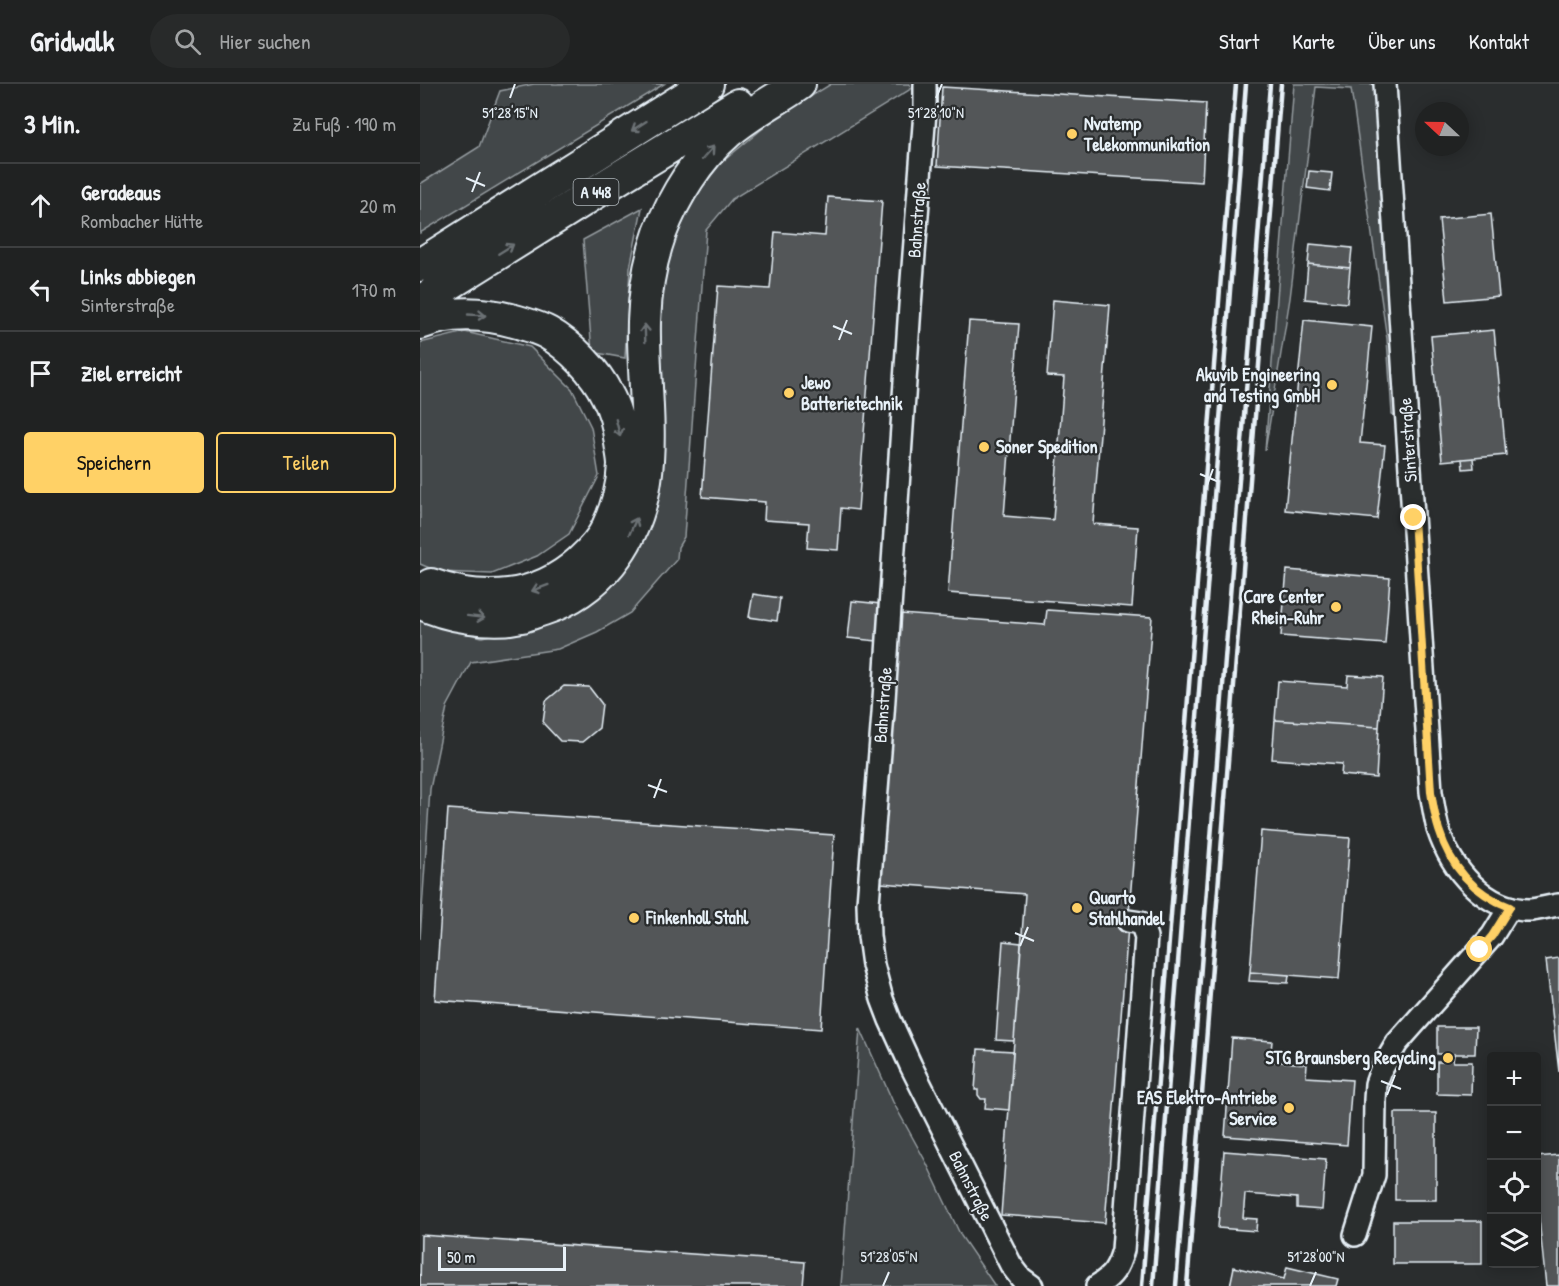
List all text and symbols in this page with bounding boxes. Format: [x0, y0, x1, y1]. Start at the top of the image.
search box [150, 14, 570, 68]
text: Gridwalk [30, 22, 114, 60]
icon: search [171, 25, 204, 58]
text: Hier suchen [219, 26, 311, 56]
text: Start [1219, 27, 1259, 56]
text: Karte [1292, 27, 1335, 56]
text: Über uns [1368, 27, 1436, 56]
text: Kontakt [1469, 27, 1529, 56]
text: 51°28'15"N [482, 102, 538, 123]
text: 51°28'10"N [908, 102, 964, 123]
north arrow [1415, 102, 1469, 156]
text: 3 Min. [24, 106, 80, 141]
text: Zu Fuß · 190 m [292, 110, 396, 137]
place label: Nvatemp Telekommunikation [1083, 111, 1210, 157]
one-way arrow [631, 120, 648, 133]
marker: Nvatemp Telekommunikation [1065, 127, 1079, 141]
one-way arrow [701, 146, 715, 161]
text: Geradeaus [81, 177, 161, 207]
road number: A 448 [574, 179, 618, 205]
street label: Bahnstraße [901, 181, 932, 259]
icon: ahead [24, 189, 57, 222]
text: 20 m [359, 192, 396, 219]
text: Rombacher Hütte [81, 207, 203, 234]
one-way arrow [497, 243, 514, 255]
text: Links abbiegen [81, 261, 196, 291]
icon: left [24, 273, 57, 306]
text: 170 m [352, 276, 396, 303]
text: Sinterstraße [81, 291, 175, 318]
one-way arrow [467, 309, 487, 320]
one-way arrow [639, 323, 650, 343]
icon: arrive [24, 357, 57, 390]
text: Ziel erreicht [81, 358, 181, 388]
place label: Akuvib Engineering and Testing GmbH [1196, 362, 1321, 409]
place label: Jewo Batterietechnik [801, 370, 903, 416]
marker: Akuvib Engineering and Testing GmbH [1325, 378, 1339, 392]
marker: Jewo Batterietechnik [782, 386, 796, 400]
street label: Sinterstraße [1392, 397, 1423, 483]
one-way arrow [612, 418, 624, 437]
button: Speichern [24, 432, 204, 493]
button: Teilen [216, 432, 396, 493]
place label: Soner Spedition [996, 434, 1098, 460]
marker: Soner Spedition [977, 440, 991, 454]
route end [1400, 504, 1426, 530]
one-way arrow [628, 517, 639, 535]
one-way arrow [531, 583, 550, 594]
place label: Care Center Rhein-Ruhr [1243, 584, 1324, 630]
marker: Care Center Rhein-Ruhr [1329, 600, 1343, 614]
one-way arrow [466, 612, 486, 623]
street label: Bahnstraße [867, 666, 898, 744]
place label: Quarto Stahlhandel [1089, 885, 1166, 931]
marker: Quarto Stahlhandel [1070, 901, 1084, 915]
place label: Finkenholl Stahl [645, 905, 749, 930]
marker: Finkenholl Stahl [627, 911, 641, 925]
route start [1466, 936, 1492, 962]
place label: STG Braunsberg Recycling [1266, 1045, 1436, 1071]
marker: STG Braunsberg Recycling [1441, 1051, 1455, 1065]
map controls [1487, 1052, 1541, 1268]
button: + [1487, 1052, 1541, 1106]
place label: EAS Elektro-Antriebe Service [1137, 1085, 1278, 1131]
marker: EAS Elektro-Antriebe Service [1282, 1101, 1296, 1115]
button: − [1487, 1106, 1541, 1160]
street label: Bahnstraße [943, 1146, 1000, 1225]
button: locate [1487, 1160, 1541, 1214]
button: layers [1487, 1214, 1541, 1268]
scale bar [438, 1244, 566, 1272]
text: 50 m [447, 1246, 476, 1268]
text: 51°28'05"N [861, 1246, 917, 1267]
text: 51°28'00"N [1287, 1246, 1345, 1267]

